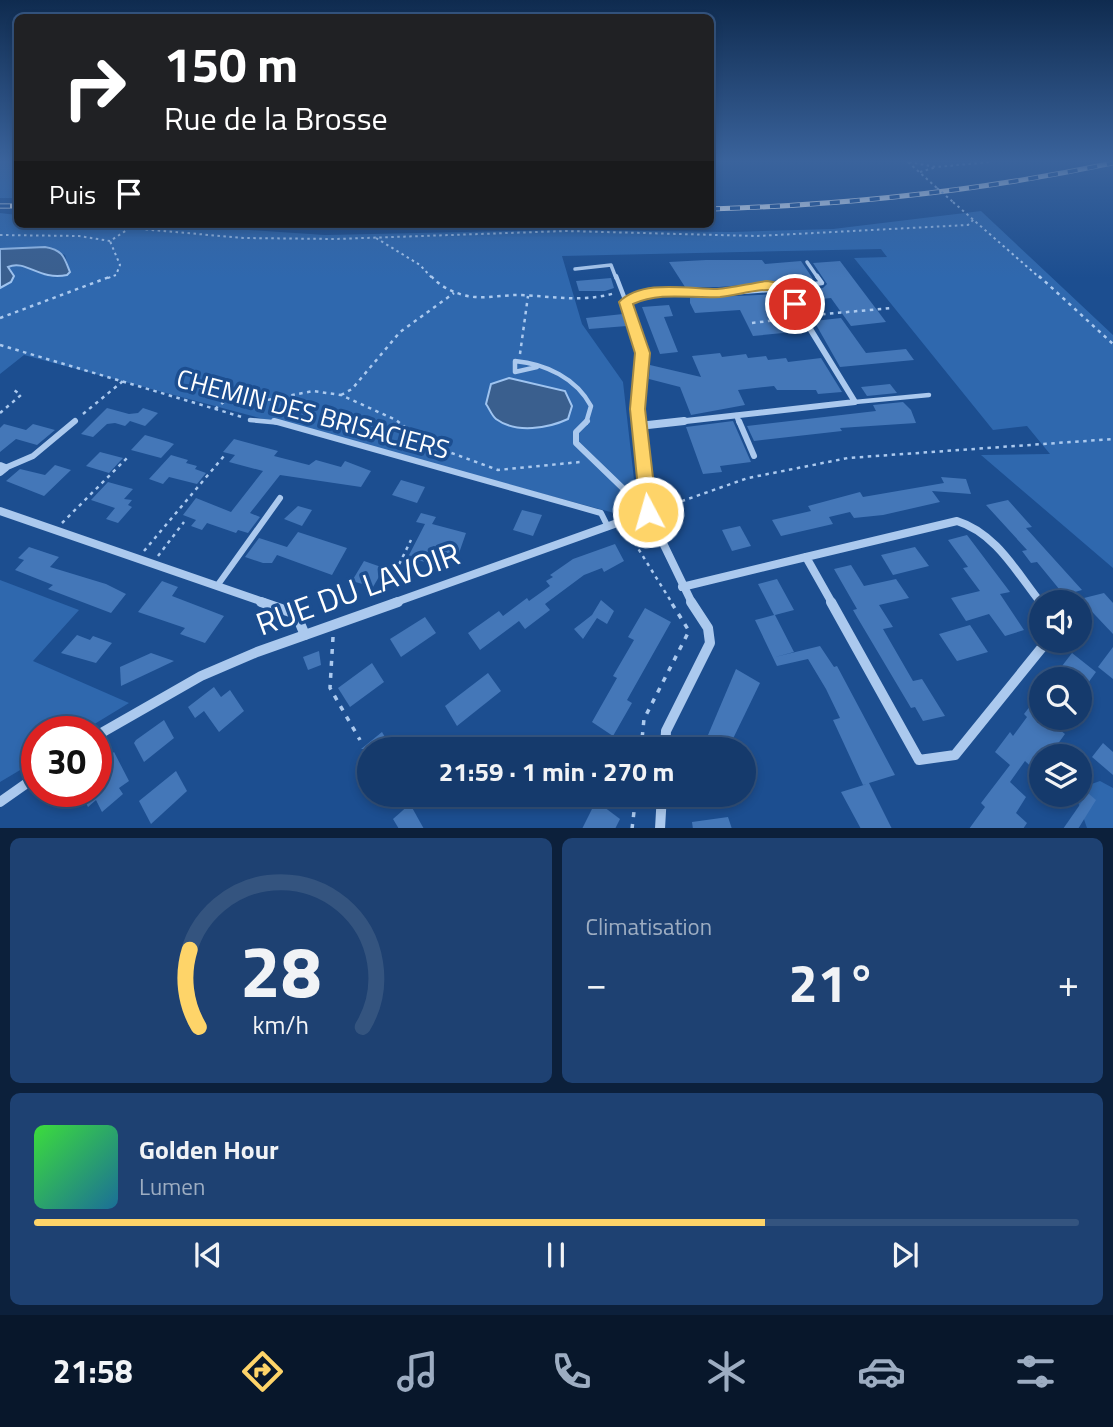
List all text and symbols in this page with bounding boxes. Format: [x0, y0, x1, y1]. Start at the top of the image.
text: 150 m [164, 26, 298, 101]
icon: right [49, 42, 140, 133]
text: Rue de la Brosse [164, 94, 388, 142]
text: Puis [49, 175, 96, 214]
icon: arrive [110, 175, 148, 213]
pin [765, 274, 825, 334]
icon: arrive [776, 285, 814, 323]
street label: CHEMIN DES BRISACIERS [172, 358, 454, 469]
position arrow [611, 475, 685, 549]
street label: RUE DU LAVOIR [249, 529, 466, 647]
map controls [1029, 590, 1092, 807]
button: sound [1029, 590, 1092, 653]
button: search [1029, 667, 1092, 730]
speed limit sign: 30 [21, 716, 112, 807]
button: layers [1029, 744, 1092, 807]
text: 21:59 · 1 min · 270 m [439, 752, 674, 791]
text: Climatisation [586, 909, 712, 944]
text: 28 [240, 915, 322, 1025]
text: 21° [789, 943, 876, 1022]
text: − [586, 954, 607, 1012]
text: + [1058, 954, 1079, 1012]
text: km/h [252, 1005, 309, 1043]
text: Golden Hour [139, 1130, 279, 1169]
text: Lumen [139, 1169, 205, 1204]
icon: previous [189, 1236, 227, 1274]
icon: pause [537, 1236, 575, 1274]
icon: next [886, 1236, 924, 1274]
text: 21:58 [53, 1347, 133, 1395]
icon: directions [238, 1347, 287, 1396]
icon: music [393, 1347, 442, 1396]
icon: phone [547, 1347, 596, 1396]
icon: climate [702, 1347, 751, 1396]
icon: car [857, 1347, 906, 1396]
icon: filters [1011, 1347, 1060, 1396]

